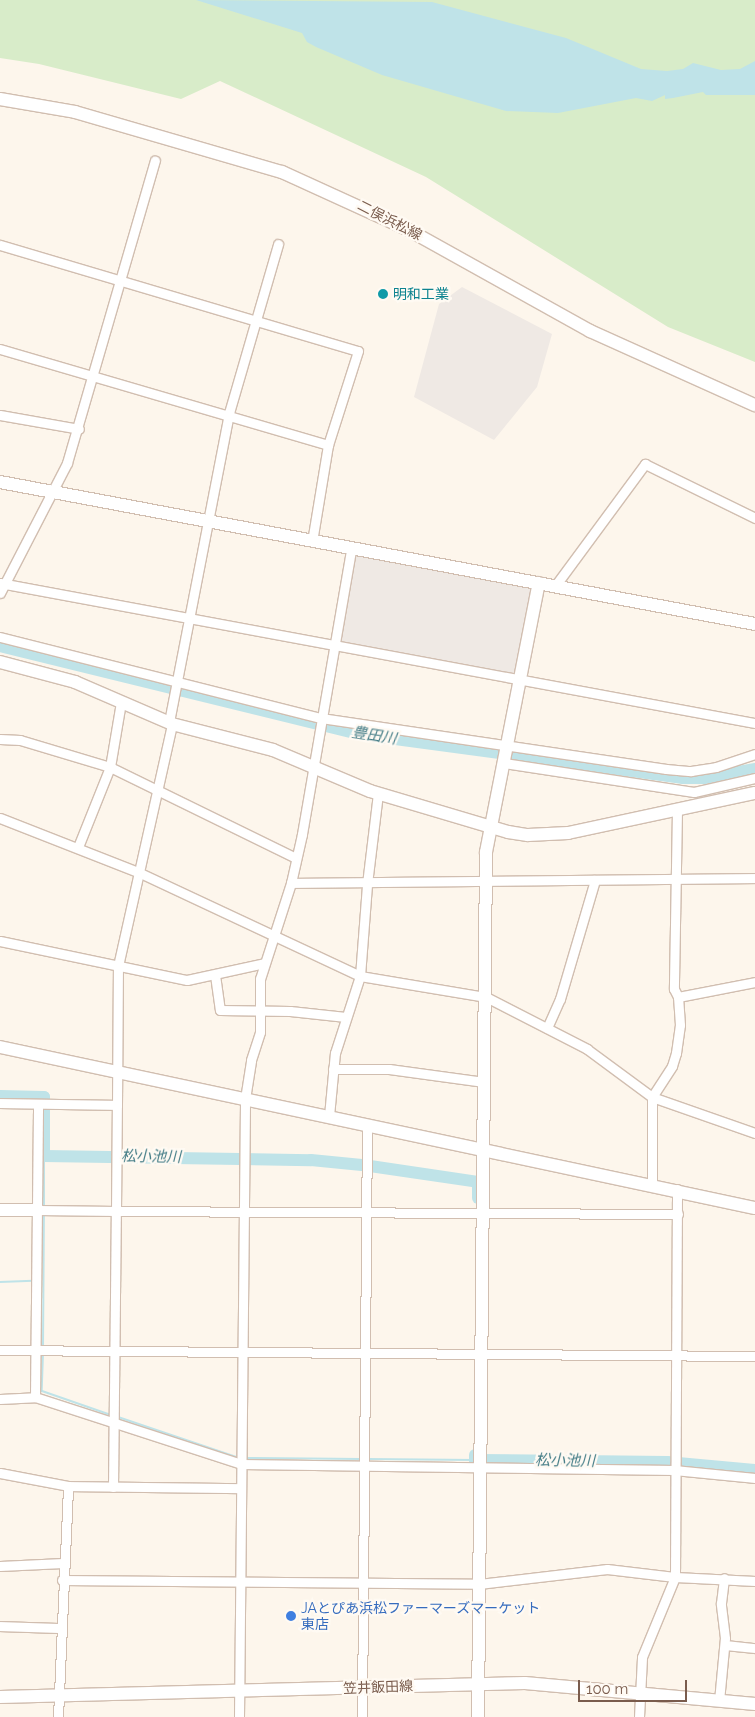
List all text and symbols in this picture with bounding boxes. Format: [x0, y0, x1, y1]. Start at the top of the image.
street label: 二俣浜松線 [355, 197, 425, 243]
place label: 明和工業 [393, 286, 449, 302]
marker: 明和工業 [377, 288, 389, 300]
water label: 豊田川 [350, 724, 398, 748]
water label: 松小池川 [121, 1147, 181, 1167]
water label: 松小池川 [535, 1451, 595, 1471]
place label: JAとぴあ浜松ファーマーズマーケット 東店 [301, 1600, 541, 1632]
marker: JAとぴあ浜松ファーマーズマーケット 東店 [285, 1610, 297, 1622]
scale bar [580, 1670, 689, 1702]
street label: 笠井飯田線 [343, 1677, 413, 1697]
text: 100 m [586, 1680, 628, 1698]

